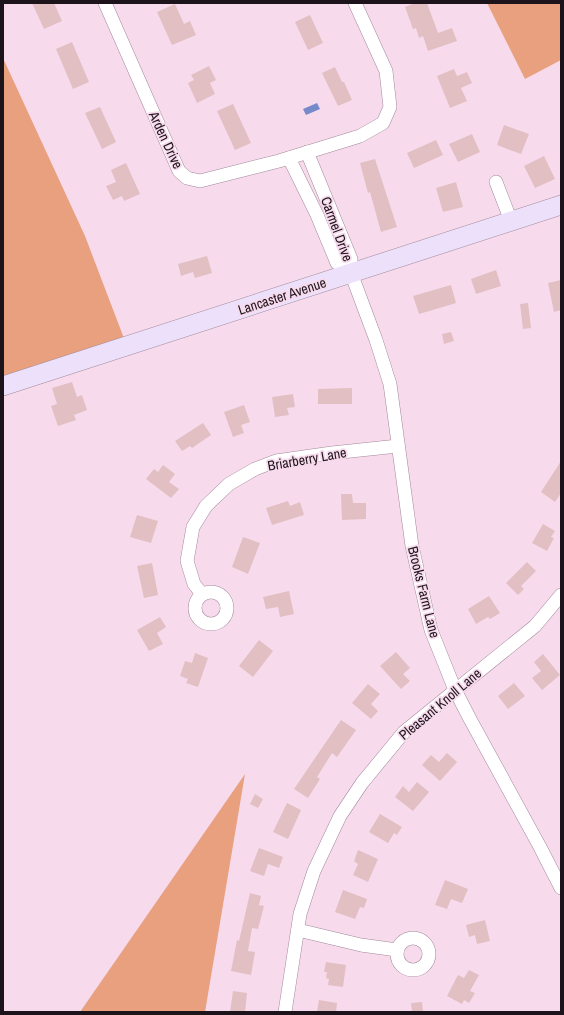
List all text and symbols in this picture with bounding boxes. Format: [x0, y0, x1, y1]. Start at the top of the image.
street label: Arden Drive [144, 108, 187, 172]
street label: Carmel Drive [317, 194, 357, 264]
street label: Lancaster Avenue [236, 273, 328, 319]
street label: Briarberry Lane [266, 443, 348, 475]
street label: Brooks Farm Lane [404, 544, 444, 640]
street label: Pleasant Knoll Lane [395, 664, 485, 744]

